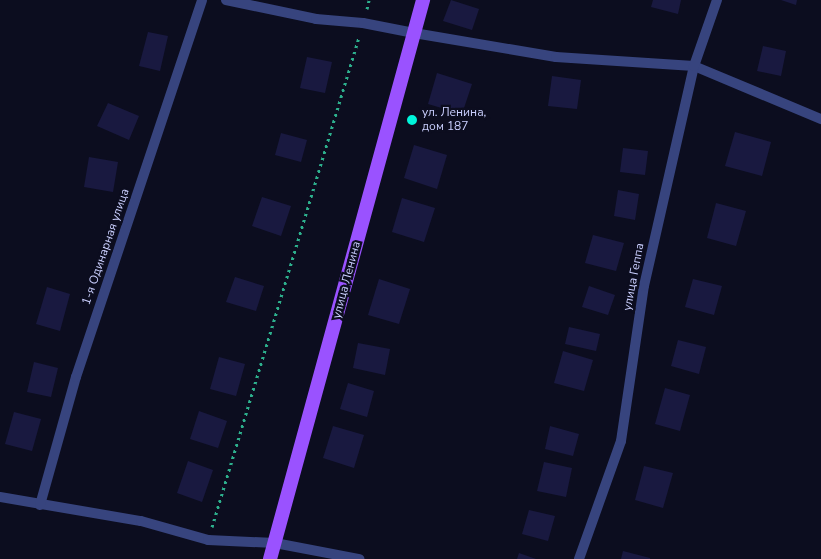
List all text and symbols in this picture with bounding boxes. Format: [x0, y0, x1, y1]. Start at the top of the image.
place label: ул. Ленина, дом 187 [422, 106, 486, 134]
marker: ул. Ленина, дом 187 [406, 114, 418, 126]
street label: 1-я Одинарная улица [79, 187, 133, 307]
street label: улица Ленина [330, 240, 364, 320]
street label: улица Геппа [620, 242, 648, 312]

